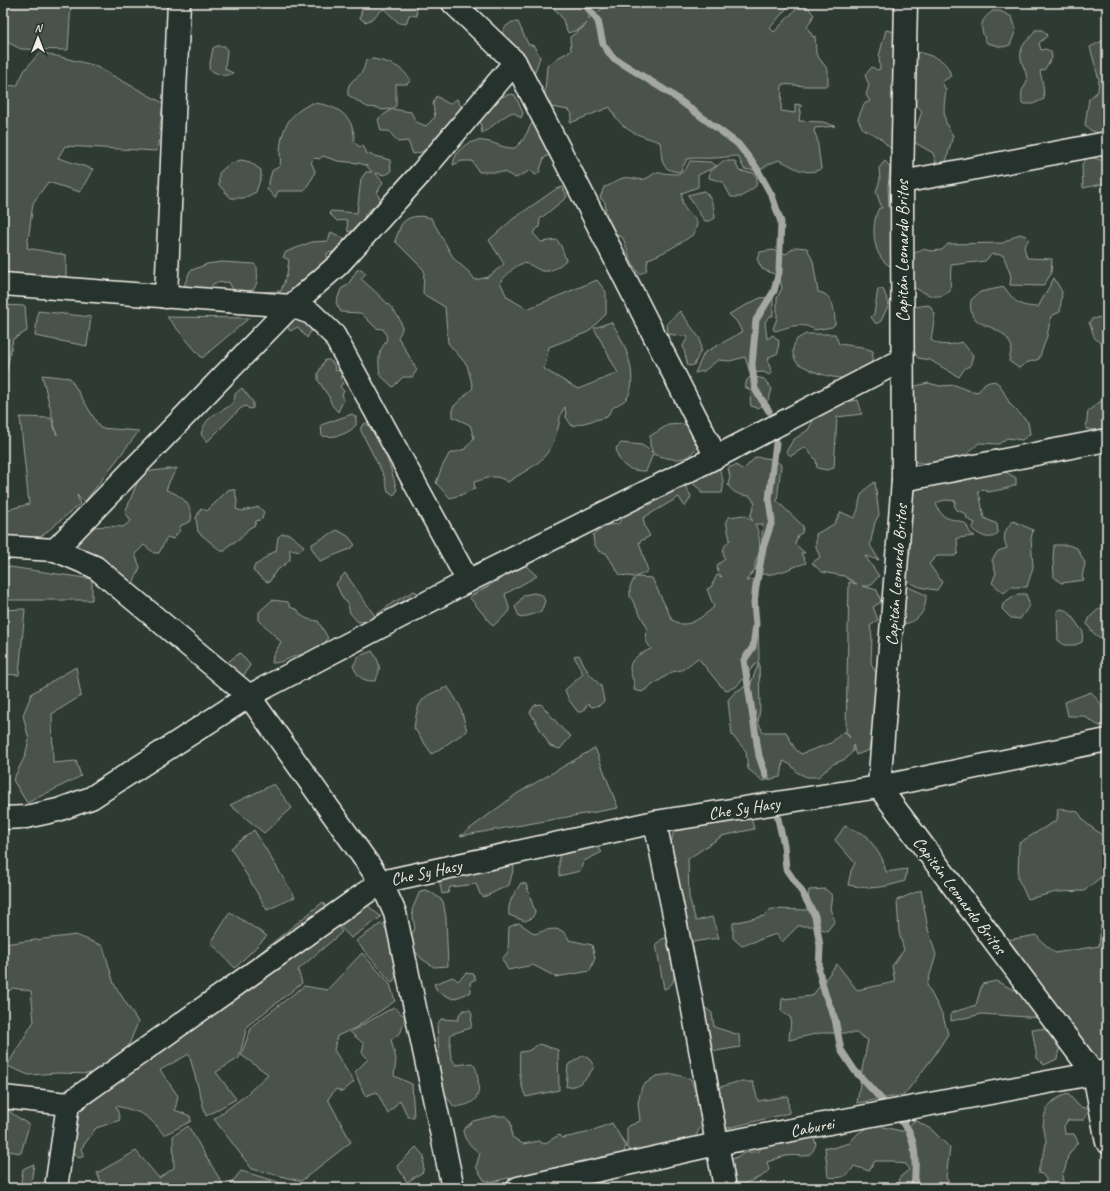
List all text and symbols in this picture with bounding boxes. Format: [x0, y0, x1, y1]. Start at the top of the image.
north arrow [18, 18, 58, 58]
text: N [35, 21, 44, 35]
street label: Capitán Leonardo Britos [892, 178, 913, 322]
street label: Capitán Leonardo Britos [881, 501, 912, 646]
street label: Che Sy Hasy [707, 792, 782, 824]
street label: Capitán Leonardo Britos [909, 832, 1012, 960]
street label: Che Sy Hasy [389, 855, 465, 890]
street label: Caburei [789, 1113, 837, 1142]

